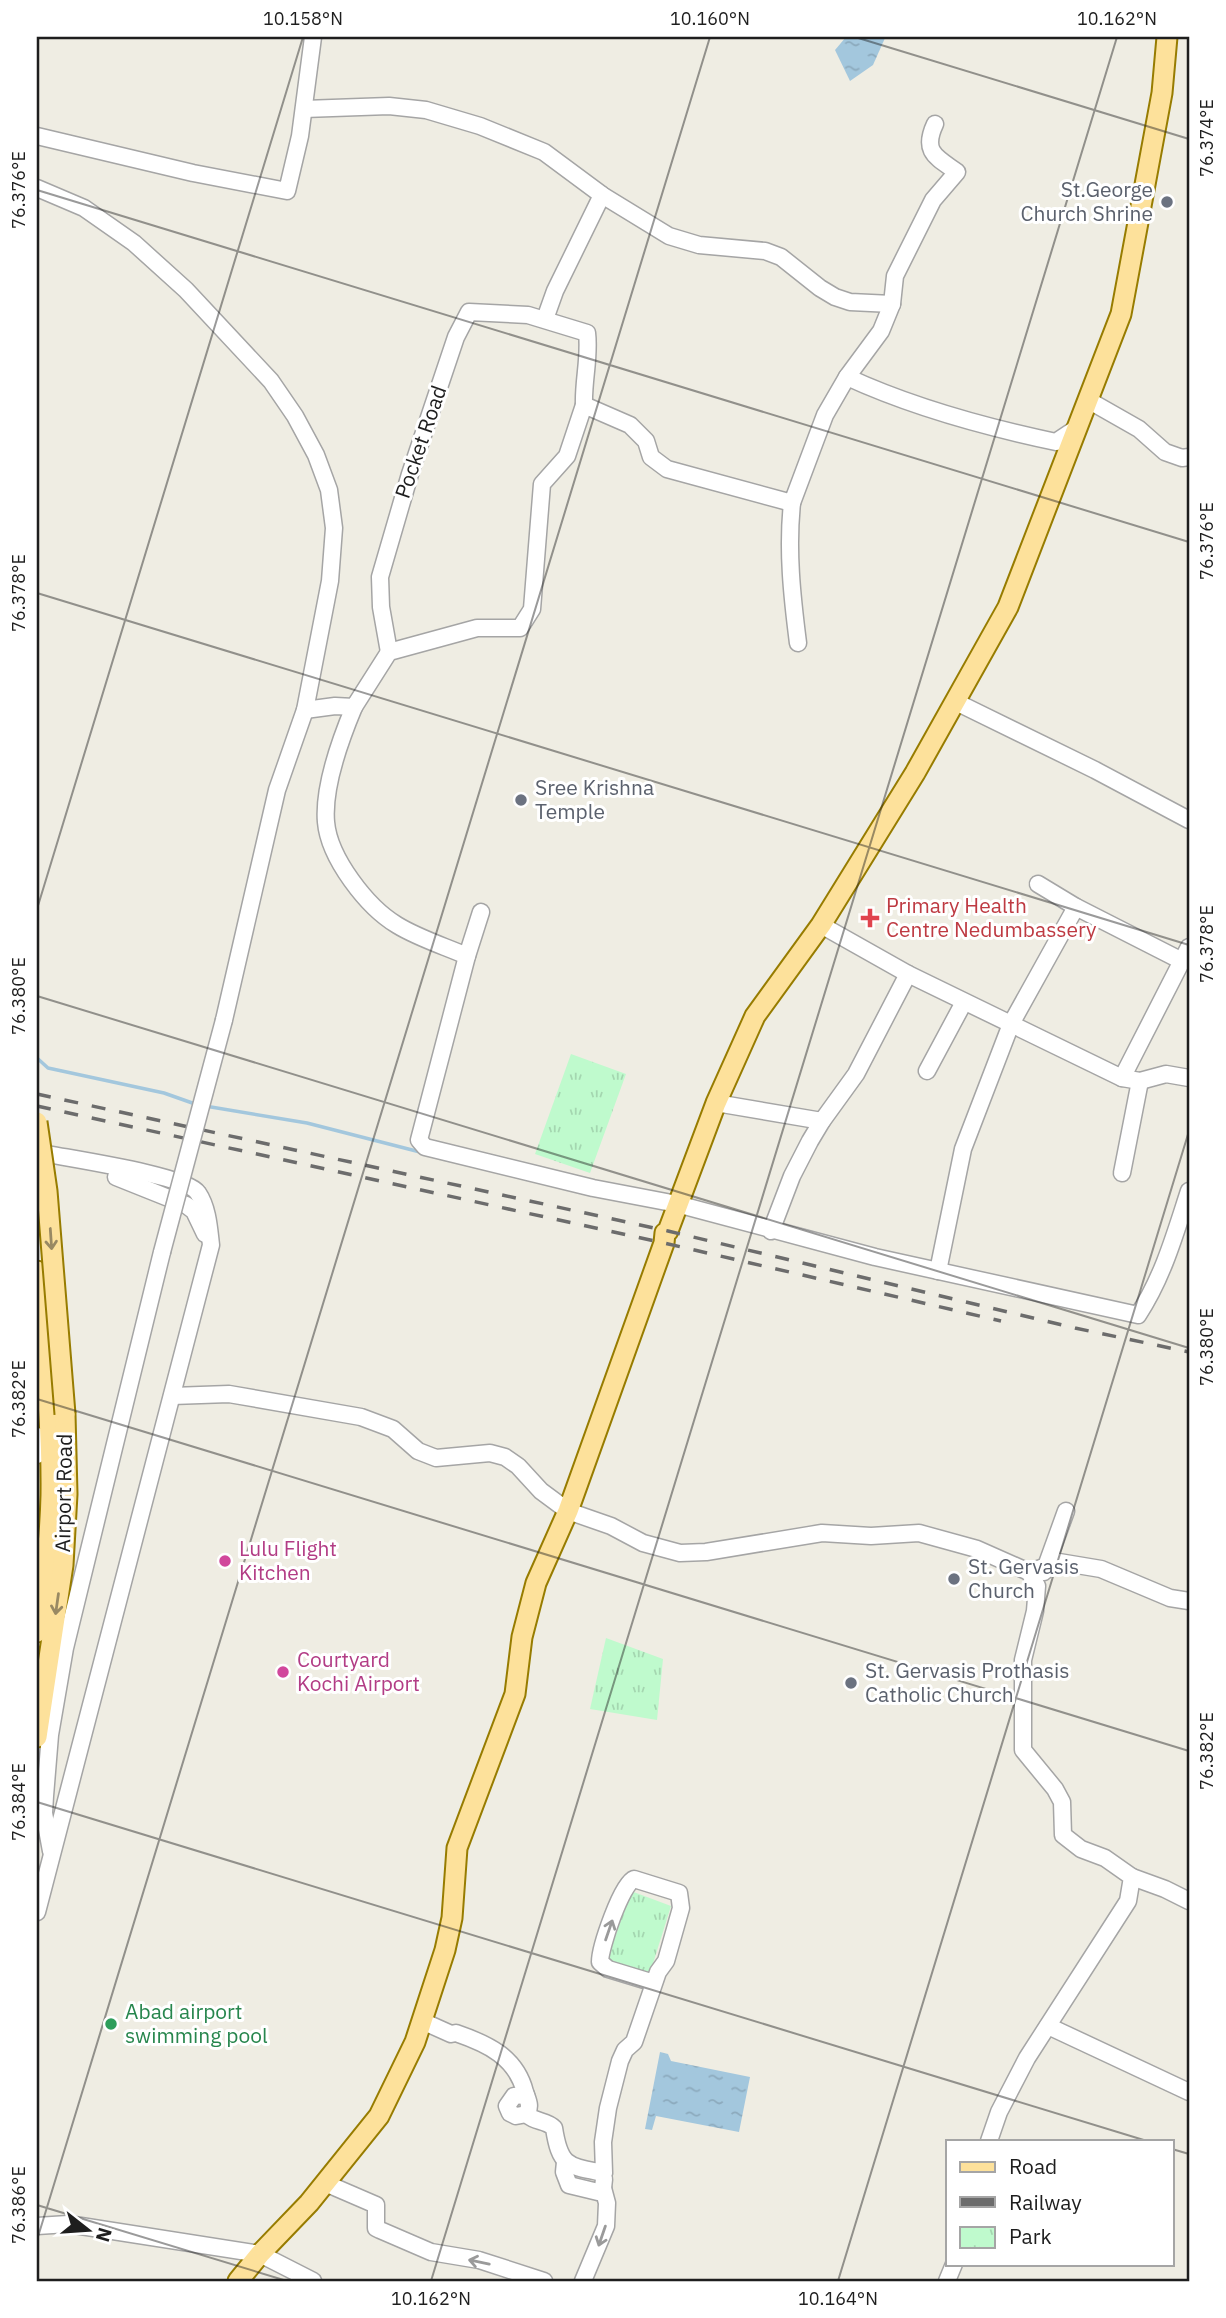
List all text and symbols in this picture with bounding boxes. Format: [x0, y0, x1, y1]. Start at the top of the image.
text: 10.158°N [263, 7, 343, 30]
text: 10.160°N [670, 7, 750, 30]
text: 10.162°N [1077, 7, 1157, 30]
text: 76.374°E [1195, 99, 1218, 177]
text: 76.376°E [7, 151, 30, 229]
place label: St.George Church Shrine [1021, 175, 1153, 227]
marker: St.George Church Shrine [1159, 194, 1175, 210]
street label: Pocket Road [388, 382, 452, 502]
text: 76.376°E [1195, 502, 1218, 580]
text: 76.378°E [7, 554, 30, 632]
place label: Sree Krishna Temple [535, 773, 654, 825]
marker: Sree Krishna Temple [513, 792, 529, 808]
place label: Primary Health Centre Nedumbassery [886, 891, 1097, 943]
text: 76.378°E [1195, 905, 1218, 983]
marker: Primary Health Centre Nedumbassery [860, 908, 880, 928]
text: 76.380°E [7, 957, 30, 1035]
one-way arrow [45, 1227, 58, 1250]
text: 76.380°E [1195, 1308, 1218, 1386]
text: 76.382°E [7, 1360, 30, 1438]
street label: Airport Road [48, 1433, 78, 1553]
place label: Lulu Flight Kitchen [239, 1534, 337, 1586]
place label: St. Gervasis Church [968, 1552, 1079, 1604]
marker: Lulu Flight Kitchen [217, 1553, 233, 1569]
marker: St. Gervasis Church [946, 1571, 962, 1587]
one-way arrow [50, 1592, 63, 1615]
place label: Courtyard Kochi Airport [297, 1645, 420, 1697]
place label: St. Gervasis Prothasis Catholic Church [865, 1656, 1069, 1708]
marker: Courtyard Kochi Airport [275, 1664, 291, 1680]
marker: St. Gervasis Prothasis Catholic Church [843, 1675, 859, 1691]
text: 76.382°E [1195, 1712, 1218, 1790]
text: 76.384°E [7, 1763, 30, 1841]
one-way arrow [604, 1919, 616, 1941]
place label: Abad airport swimming pool [125, 1997, 268, 2049]
marker: Abad airport swimming pool [103, 2016, 119, 2032]
legend [946, 2140, 1174, 2266]
text: Road [1009, 2152, 1057, 2180]
text: 76.386°E [7, 2166, 30, 2244]
text: Railway [1009, 2188, 1082, 2216]
north arrow [52, 2196, 122, 2266]
text: Park [1009, 2222, 1052, 2250]
text: N [91, 2225, 118, 2245]
one-way arrow [595, 2225, 607, 2246]
one-way arrow [468, 2254, 491, 2268]
text: 10.162°N [391, 2287, 471, 2310]
text: 10.164°N [798, 2287, 878, 2310]

